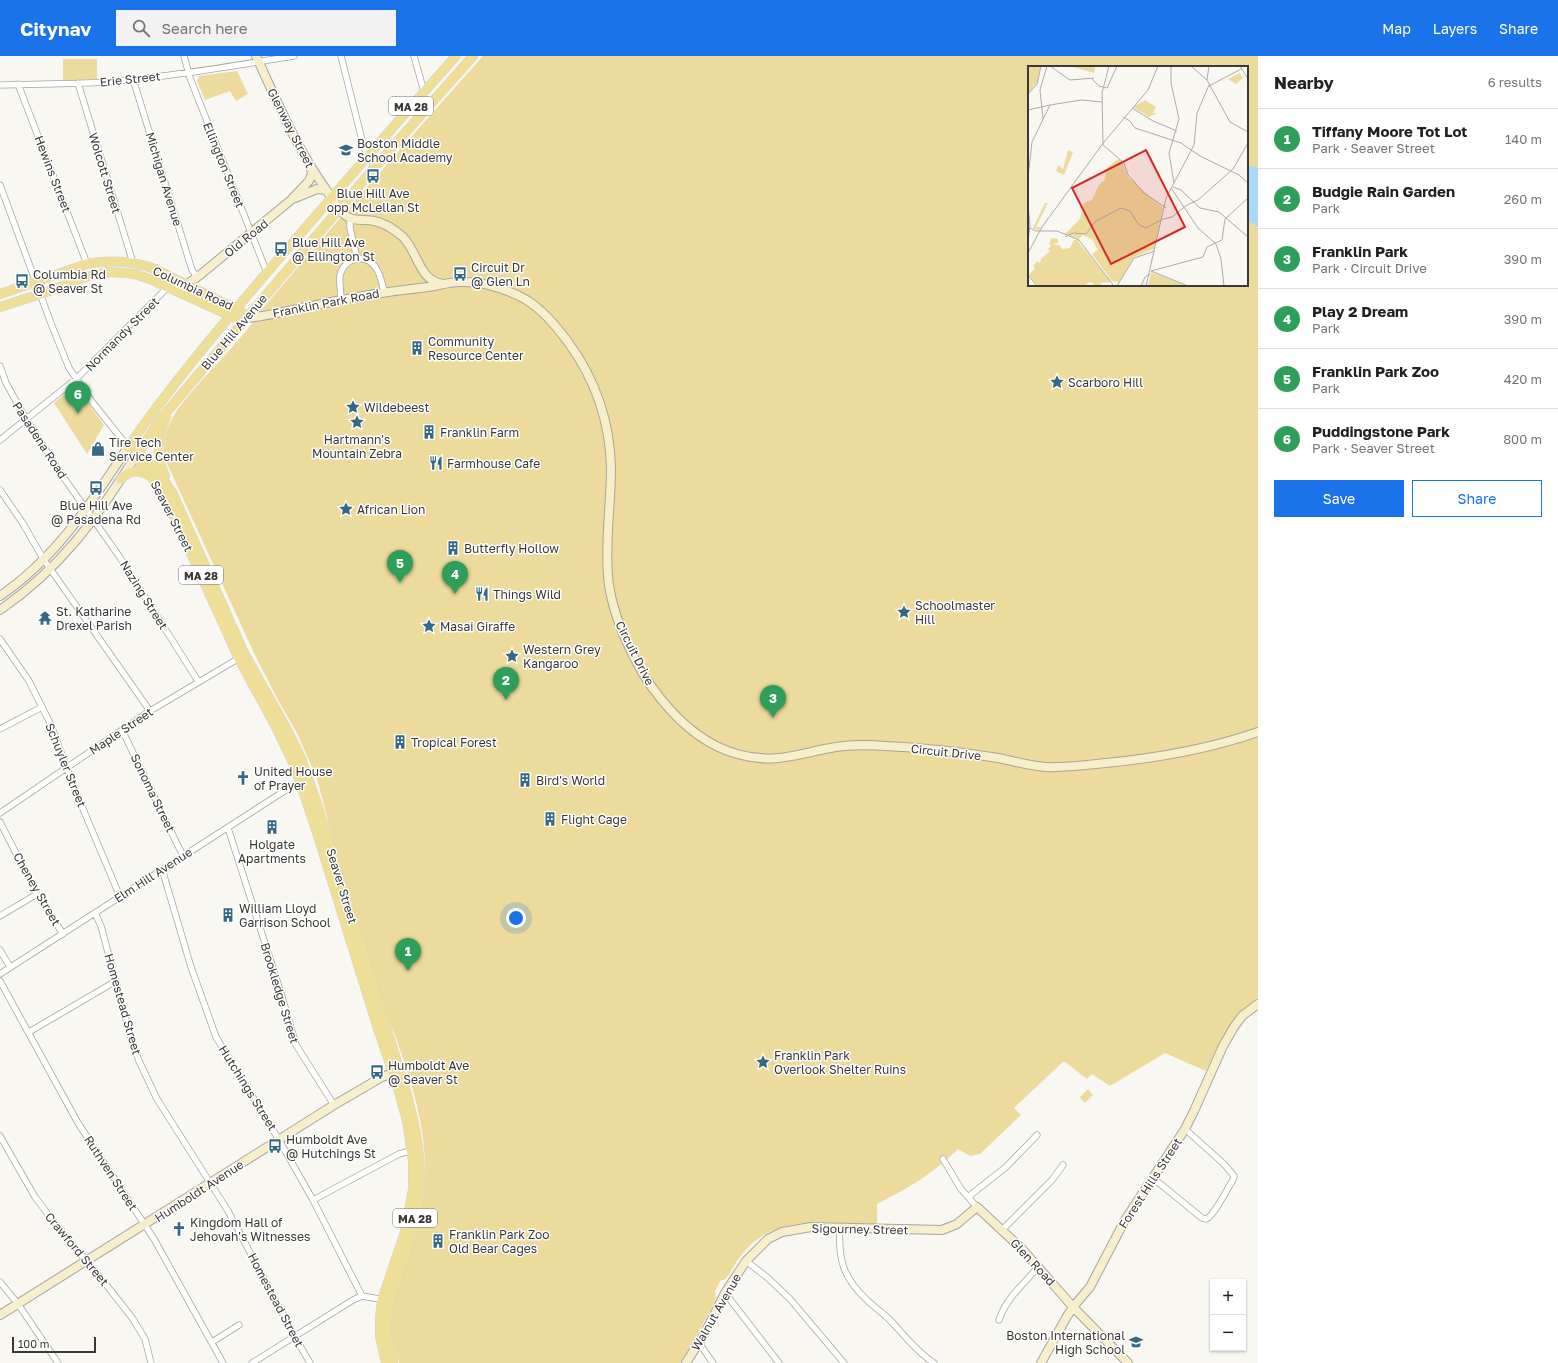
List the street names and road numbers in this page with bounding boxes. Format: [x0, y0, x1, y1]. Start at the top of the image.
street label: Erie Street [99, 68, 161, 90]
street label: Glenway Street [264, 86, 318, 171]
road number: MA 28 [389, 97, 433, 115]
street label: Ellington Street [200, 120, 248, 210]
street label: Michigan Avenue [143, 130, 185, 228]
street label: Wolcott Street [86, 131, 124, 215]
street label: Hewins Street [31, 133, 75, 215]
street label: Old Road [221, 216, 271, 260]
street label: Columbia Road [150, 263, 236, 313]
street label: Franklin Park Road [271, 285, 381, 321]
street label: Blue Hill Avenue [198, 291, 270, 373]
street label: Normandy Street [82, 294, 162, 374]
street label: Pasadena Road [10, 399, 70, 481]
street label: Seaver Street [148, 478, 196, 554]
street label: Nazing Street [117, 558, 171, 632]
road number: MA 28 [179, 566, 223, 584]
street label: Circuit Drive [612, 618, 658, 688]
street label: Maple Street [86, 704, 156, 758]
street label: Schuyler Street [42, 721, 90, 809]
street label: Circuit Drive [910, 741, 982, 763]
street label: Sonoma Street [128, 751, 179, 835]
street label: Elm Hill Avenue [111, 844, 195, 906]
street label: Seaver Street [323, 847, 361, 926]
street label: Cheney Street [10, 850, 64, 928]
street label: Brookledge Street [258, 941, 303, 1045]
street label: Homestead Street [101, 952, 145, 1057]
street label: Hutchings Street [216, 1042, 280, 1134]
street label: Ruthven Street [81, 1133, 141, 1214]
street label: Forest Hills Street [1115, 1135, 1185, 1231]
street label: Humboldt Avenue [152, 1157, 246, 1225]
street label: Crawford Street [42, 1209, 112, 1289]
road number: MA 28 [393, 1209, 437, 1227]
street label: Sigourney Street [811, 1221, 909, 1237]
street label: Glen Road [1007, 1235, 1059, 1289]
street label: Homestead Street [245, 1250, 307, 1350]
street label: Walnut Avenue [688, 1271, 744, 1353]

